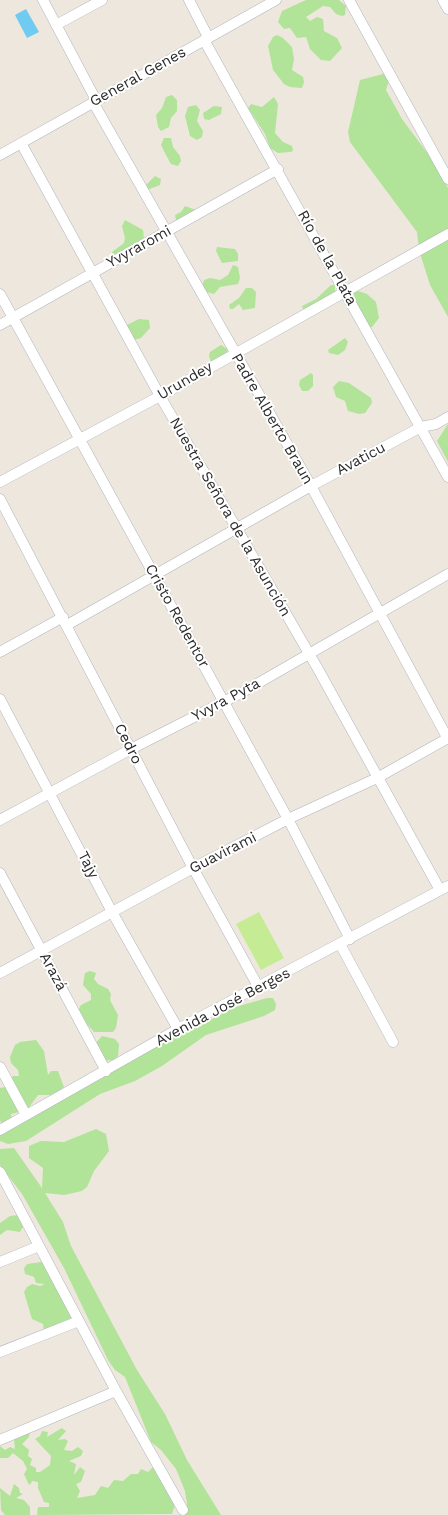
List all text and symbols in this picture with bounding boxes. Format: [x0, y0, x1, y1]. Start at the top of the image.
street label: General Genes [87, 43, 189, 111]
street label: Río de la Plata [293, 207, 361, 309]
street label: Yvyraromi [104, 222, 174, 272]
street label: Padre Alberto Braun [227, 350, 317, 488]
street label: Urundey [154, 358, 216, 404]
street label: Nuestra Señora de la Asunción [165, 414, 295, 620]
street label: Avaticu [333, 439, 389, 479]
street label: Cristo Redentor [141, 561, 213, 671]
street label: Yvyra Pyta [189, 675, 263, 725]
street label: Cedro [110, 721, 146, 767]
street label: Guavirami [186, 828, 260, 878]
street label: Tajy [74, 849, 102, 881]
street label: Arazá [35, 950, 71, 994]
street label: Avenida José Berges [153, 964, 293, 1050]

